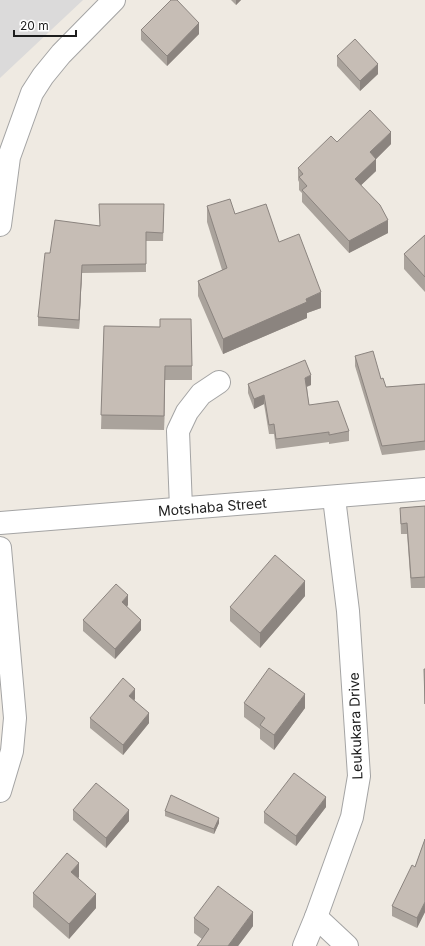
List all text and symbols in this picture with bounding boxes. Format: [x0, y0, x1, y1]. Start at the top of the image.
scale bar [14, 12, 76, 38]
text: 20 m [20, 18, 49, 33]
street label: Motshaba Street [157, 493, 268, 519]
street label: Leukukara Drive [345, 672, 365, 780]

